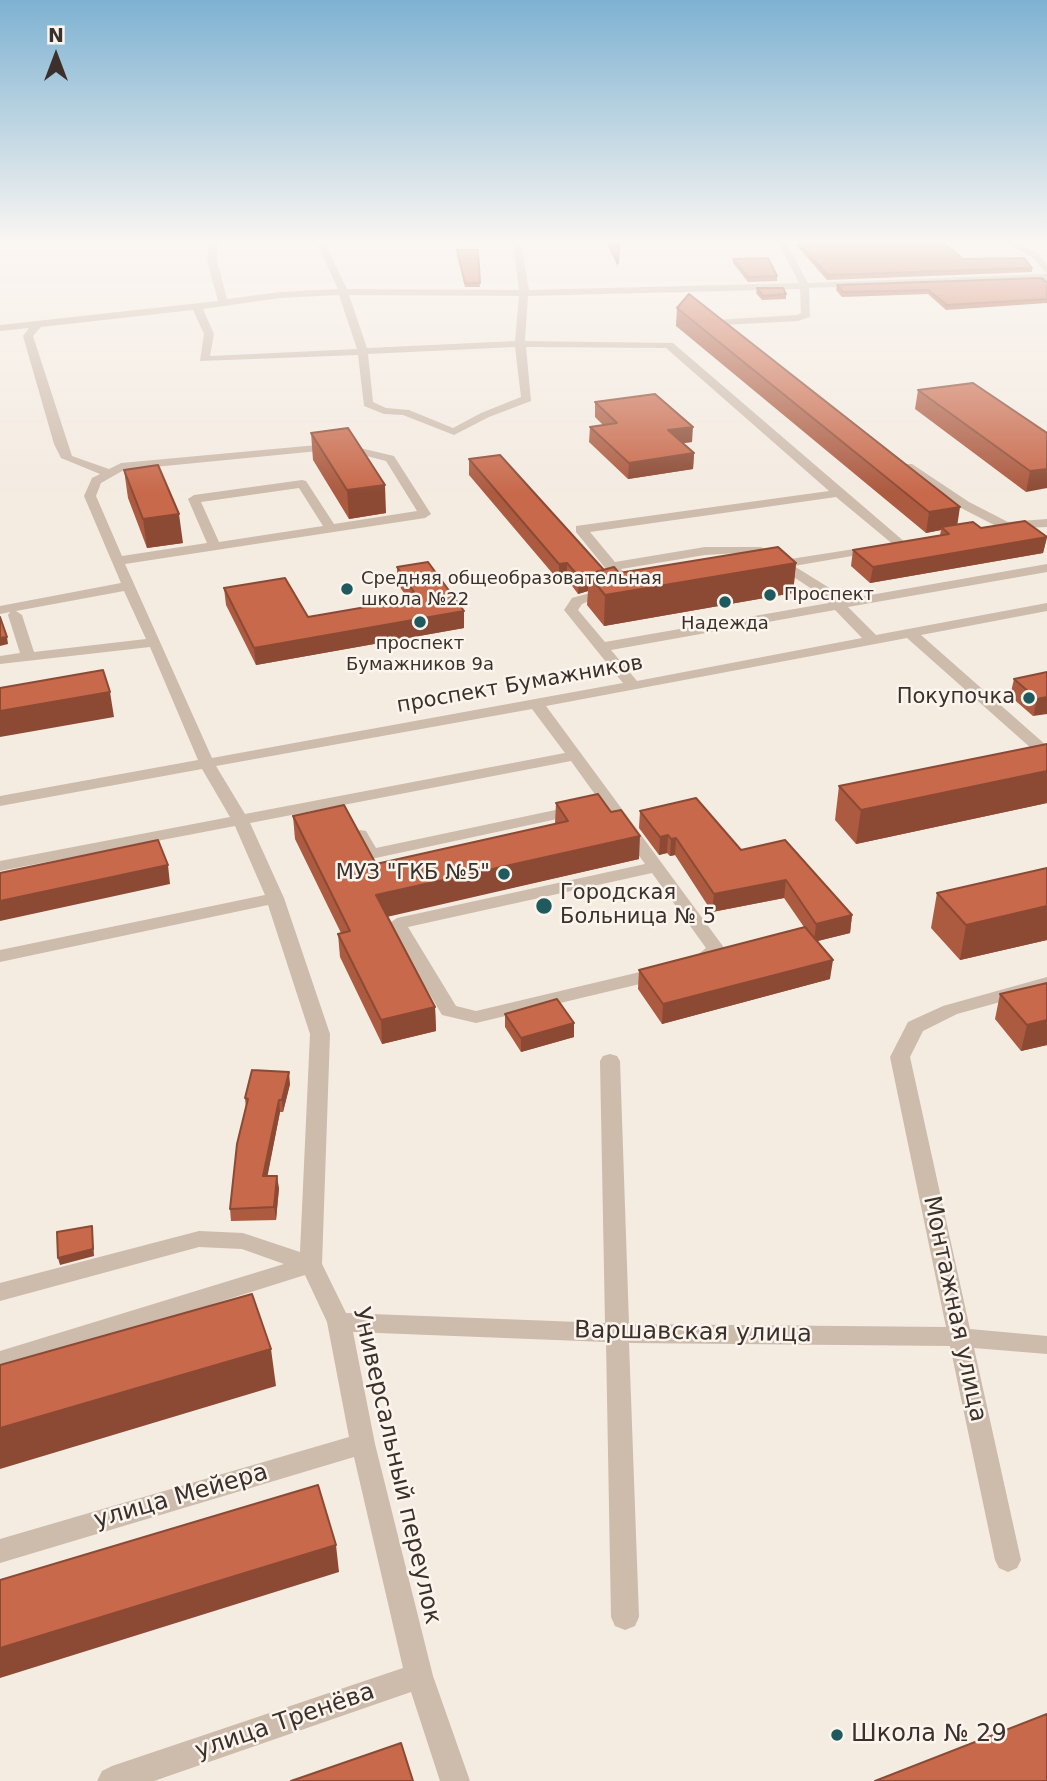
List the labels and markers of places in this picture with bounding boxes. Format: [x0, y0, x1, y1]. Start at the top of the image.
place label: Средняя общеобразовательная школа №22 [361, 568, 662, 610]
marker: Средняя общеобразовательная школа №22 [339, 581, 355, 597]
place label: Проспект [784, 584, 874, 606]
marker: Проспект [762, 587, 778, 603]
marker: Надежда [717, 594, 733, 610]
place label: Надежда [681, 613, 769, 635]
marker: проспект Бумажников 9а [412, 614, 428, 630]
place label: проспект Бумажников 9а [346, 633, 494, 676]
place label: Покупочка [897, 685, 1015, 711]
marker: Покупочка [1021, 690, 1037, 706]
place label: МУЗ "ГКБ №5" [336, 861, 490, 887]
marker: МУЗ "ГКБ №5" [496, 866, 512, 882]
place label: Городская Больница № 5 [560, 881, 716, 931]
marker: Городская Больница № 5 [534, 896, 554, 916]
place label: Школа № 29 [851, 1721, 1007, 1749]
marker: Школа № 29 [829, 1727, 845, 1743]

